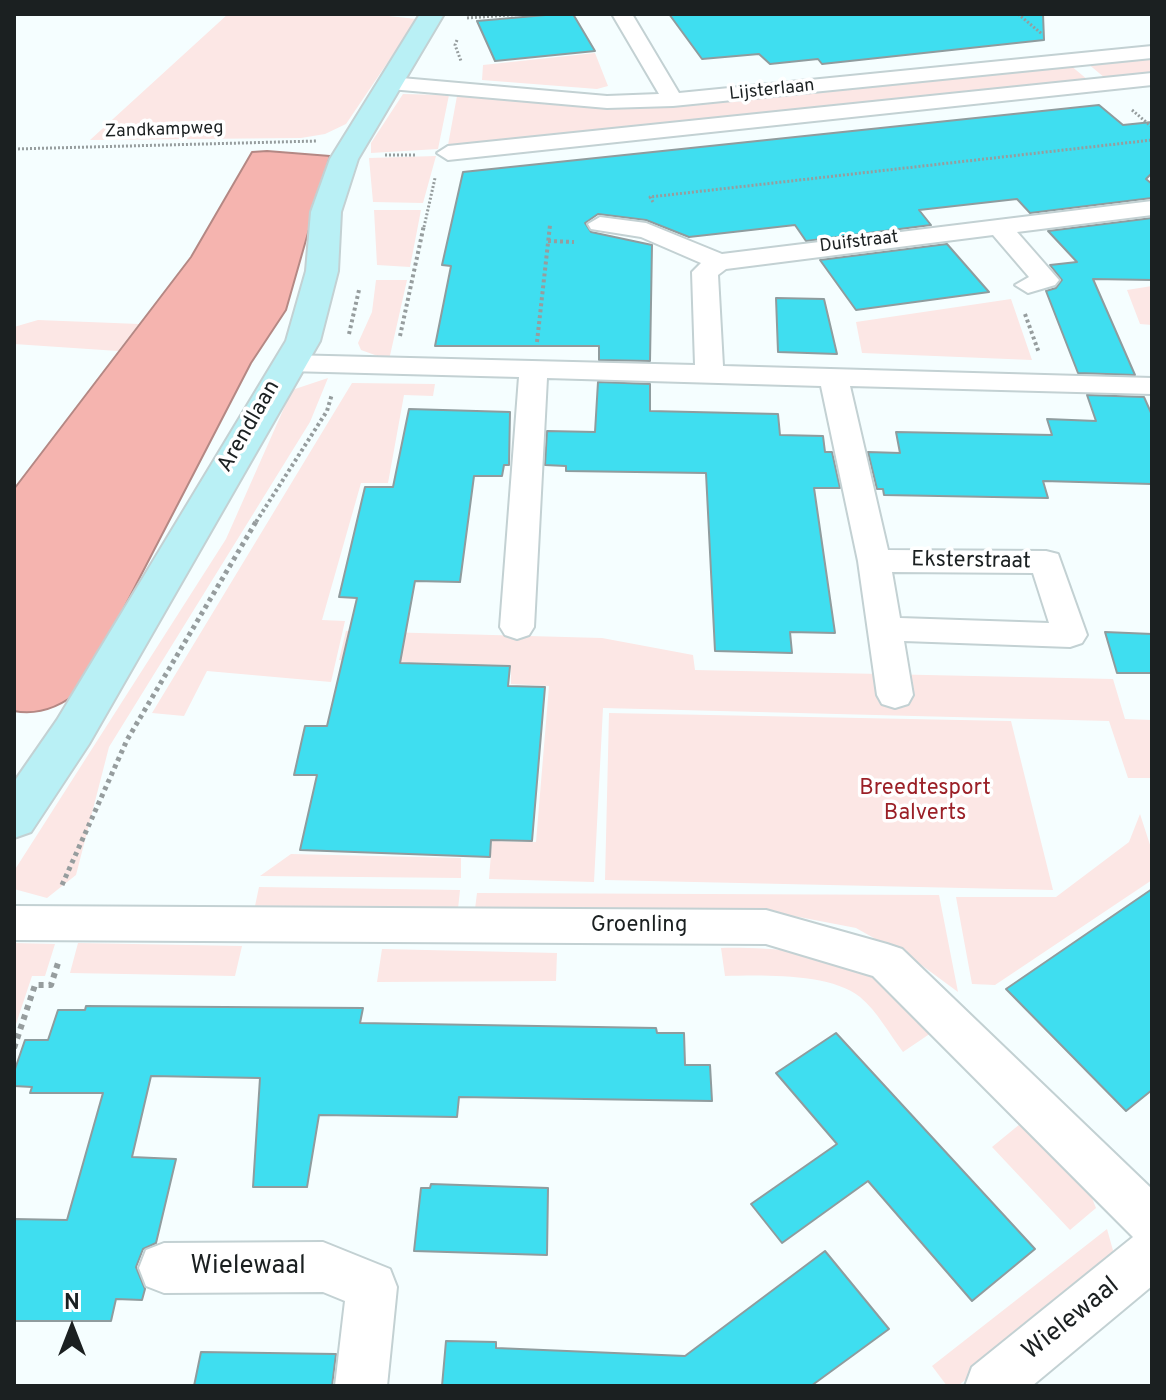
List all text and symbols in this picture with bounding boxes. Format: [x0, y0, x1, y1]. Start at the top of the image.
street label: Lijsterlaan [728, 76, 816, 106]
street label: Zandkampweg [104, 118, 224, 144]
street label: Duifstraat [818, 227, 900, 259]
street label: Arendlaan [213, 376, 287, 478]
street label: Eksterstraat [911, 548, 1031, 576]
park label: Breedtesport Balverts [859, 777, 991, 828]
street label: Groenling [591, 914, 687, 940]
street label: Wielewaal [190, 1252, 306, 1284]
street label: Wielewaal [1017, 1272, 1127, 1368]
north arrow [32, 1288, 112, 1368]
text: N [64, 1290, 80, 1317]

